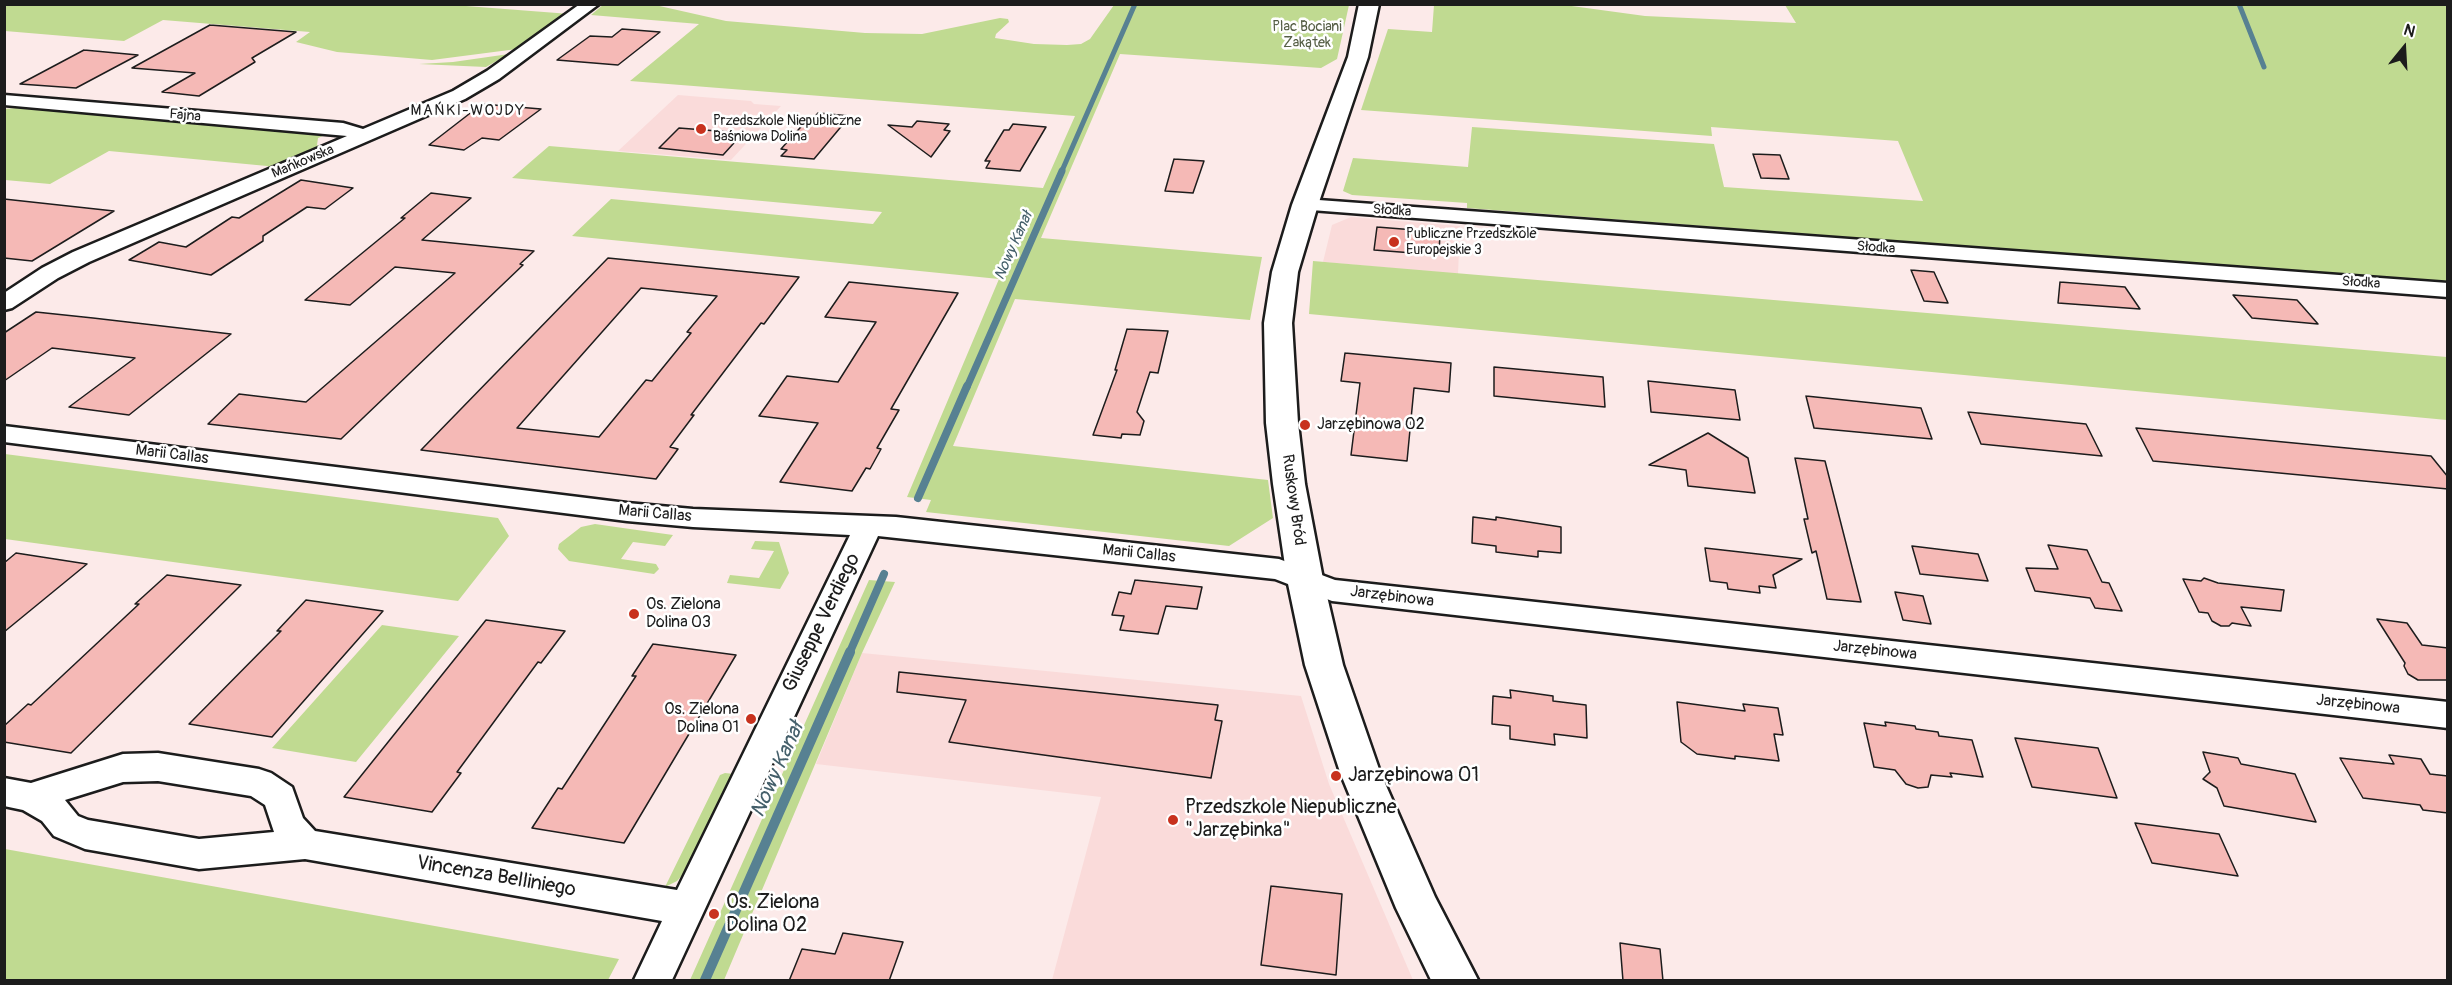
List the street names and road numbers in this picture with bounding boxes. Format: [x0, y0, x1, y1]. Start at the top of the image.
street label: Fajna [168, 106, 202, 126]
street label: Mańkowska [269, 141, 337, 183]
street label: Słodka [1372, 201, 1412, 221]
street label: Słodka [1856, 238, 1896, 258]
street label: Słodka [2341, 273, 2381, 293]
street label: Marii Callas [134, 441, 210, 469]
street label: Ruskowy Bród [1277, 453, 1309, 547]
street label: Marii Callas [618, 501, 692, 527]
street label: Marii Callas [1102, 541, 1176, 567]
street label: Giuseppe Verdiego [778, 550, 866, 696]
street label: Jarzębinowa [1349, 582, 1435, 612]
street label: Jarzębinowa [1832, 637, 1918, 665]
street label: Jarzębinowa [2315, 691, 2401, 719]
street label: Vincenza Belliniego [415, 851, 577, 903]

